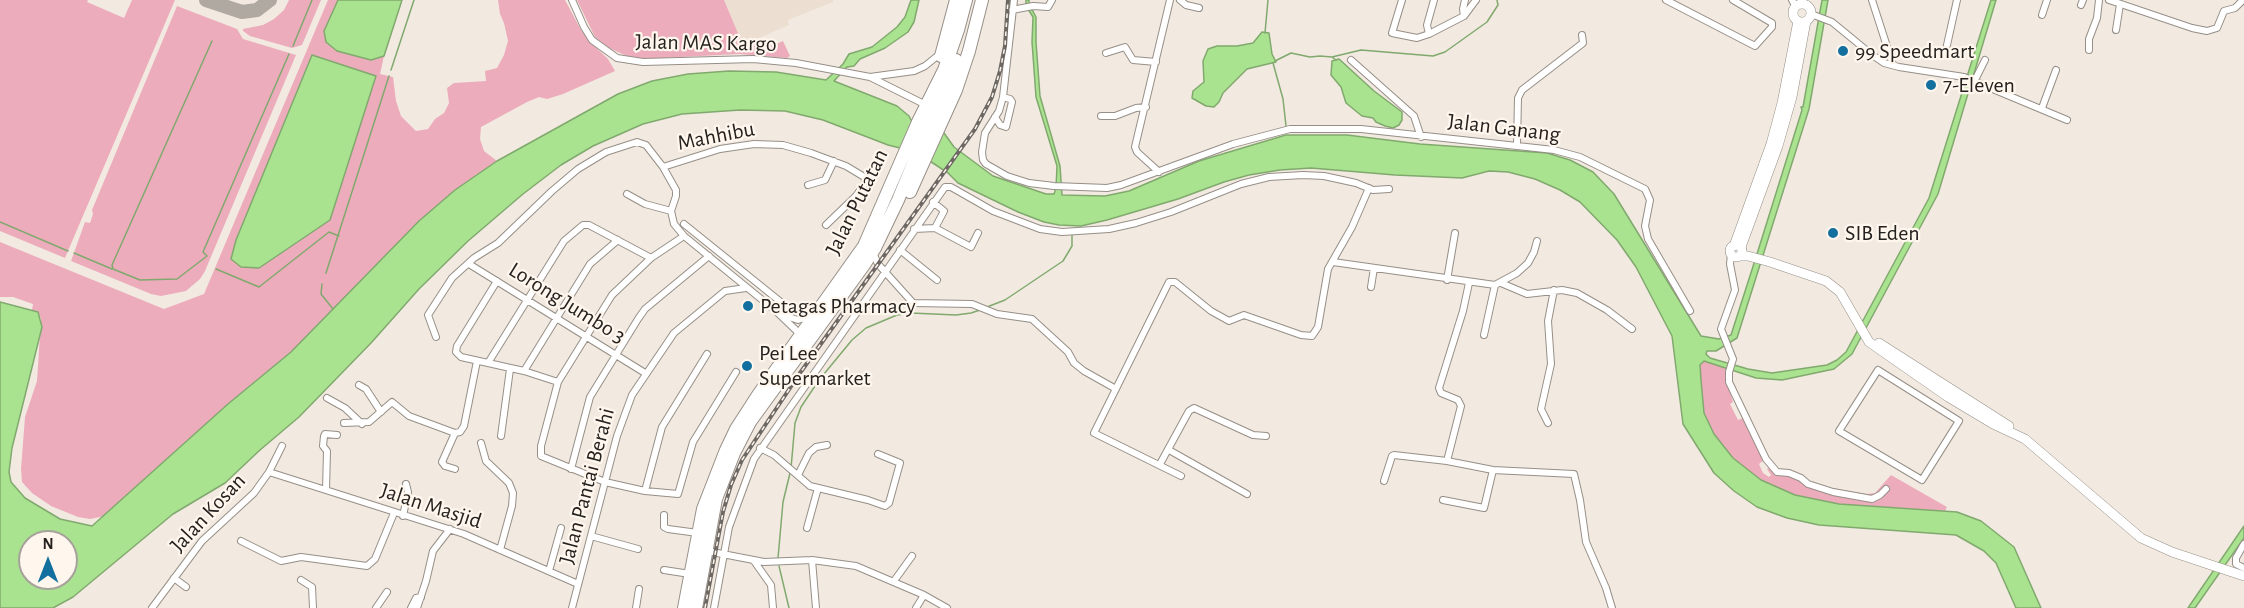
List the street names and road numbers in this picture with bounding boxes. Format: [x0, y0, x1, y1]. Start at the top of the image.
street label: Jalan MAS Kargo [635, 29, 777, 57]
street label: Jalan Ganang [1446, 108, 1562, 148]
street label: Mahhibu [675, 116, 757, 156]
street label: Jalan Putatan [820, 145, 894, 259]
street label: Lorong Jumbo 3 [504, 257, 630, 349]
street label: Jalan Pantai Berahi [553, 405, 621, 567]
street label: Jalan Kosan [165, 468, 251, 558]
street label: Jalan Masjid [377, 477, 485, 535]

